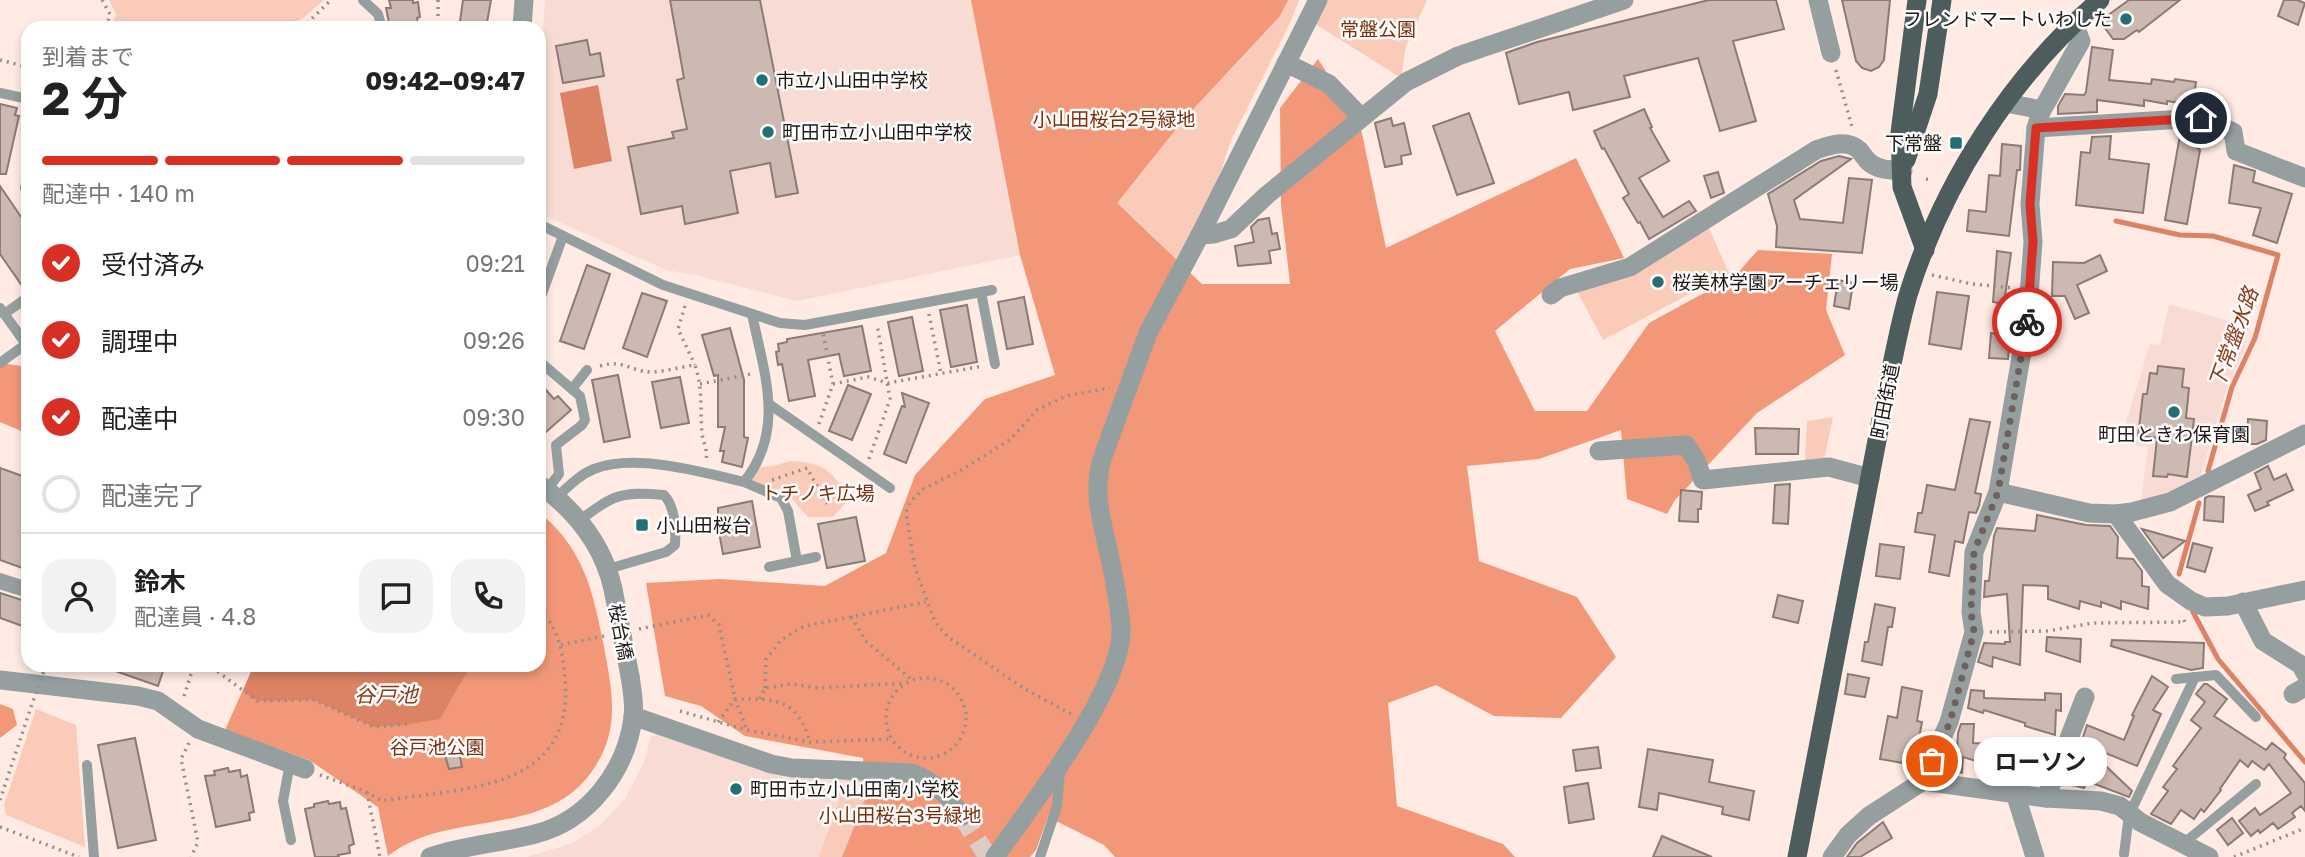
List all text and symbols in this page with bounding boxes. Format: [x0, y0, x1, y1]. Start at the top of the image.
place label: フレンドマートいわした [1903, 7, 2112, 30]
marker: フレンドマートいわした [2118, 11, 2134, 27]
park label: 常盤公園 [1340, 17, 1416, 40]
text: 到着まで [42, 42, 134, 70]
text: 09:42–09:47 [365, 65, 525, 96]
place label: 市立小山田中学校 [776, 68, 928, 91]
text: 2 分 [42, 70, 128, 125]
marker: 市立小山田中学校 [754, 72, 770, 88]
pin [2171, 88, 2231, 148]
icon: home [2182, 99, 2220, 137]
park label: 小山田桜台2号緑地 [1032, 107, 1196, 130]
place label: 町田市立小山田中学校 [782, 120, 972, 143]
marker: 町田市立小山田中学校 [760, 124, 776, 140]
place label: 下常盤 [1885, 131, 1942, 154]
marker: 下常盤 [1948, 135, 1964, 151]
text: 配達中 · 140 m [42, 179, 195, 207]
icon: check [42, 244, 80, 282]
text: 受付済み [101, 249, 205, 280]
text: 09:21 [465, 249, 525, 277]
place label: 桜美林学園アーチェリー場 [1672, 270, 1899, 293]
marker: 桜美林学園アーチェリー場 [1650, 274, 1666, 290]
water label: 下常盤水路 [2203, 282, 2264, 391]
courier [1992, 287, 2062, 357]
icon: bike [2008, 303, 2046, 341]
icon: check [42, 321, 80, 359]
text: 調理中 [101, 326, 179, 357]
text: 09:26 [463, 326, 525, 354]
street label: 町田街道 [1866, 361, 1903, 440]
icon: check [42, 398, 80, 436]
text: 配達中 [101, 403, 179, 434]
text: 09:30 [462, 403, 525, 431]
marker: 町田ときわ保育園 [2166, 404, 2182, 420]
place label: 町田ときわ保育園 [2098, 422, 2250, 445]
text: 配達完了 [101, 480, 205, 511]
park label: トチノキ広場 [761, 481, 875, 504]
place label: 小山田桜台 [656, 513, 751, 536]
marker: 小山田桜台 [634, 517, 650, 533]
button: person [42, 559, 116, 633]
button: chat [359, 559, 433, 633]
button: phone [451, 559, 525, 633]
text: 鈴木 [134, 566, 186, 597]
text: 配達員 · 4.8 [134, 602, 256, 630]
street label: 桜台橋 [605, 602, 638, 662]
water label: 谷戸池 [355, 681, 419, 707]
pin [1902, 731, 1962, 791]
park label: 谷戸池公園 [389, 735, 485, 758]
callout: ローソン [1974, 736, 2107, 786]
icon: bag [1913, 742, 1951, 780]
text: ローソン [1995, 747, 2087, 775]
place label: 町田市立小山田南小学校 [750, 777, 959, 800]
marker: 町田市立小山田南小学校 [728, 781, 744, 797]
park label: 小山田桜台3号緑地 [818, 803, 982, 826]

